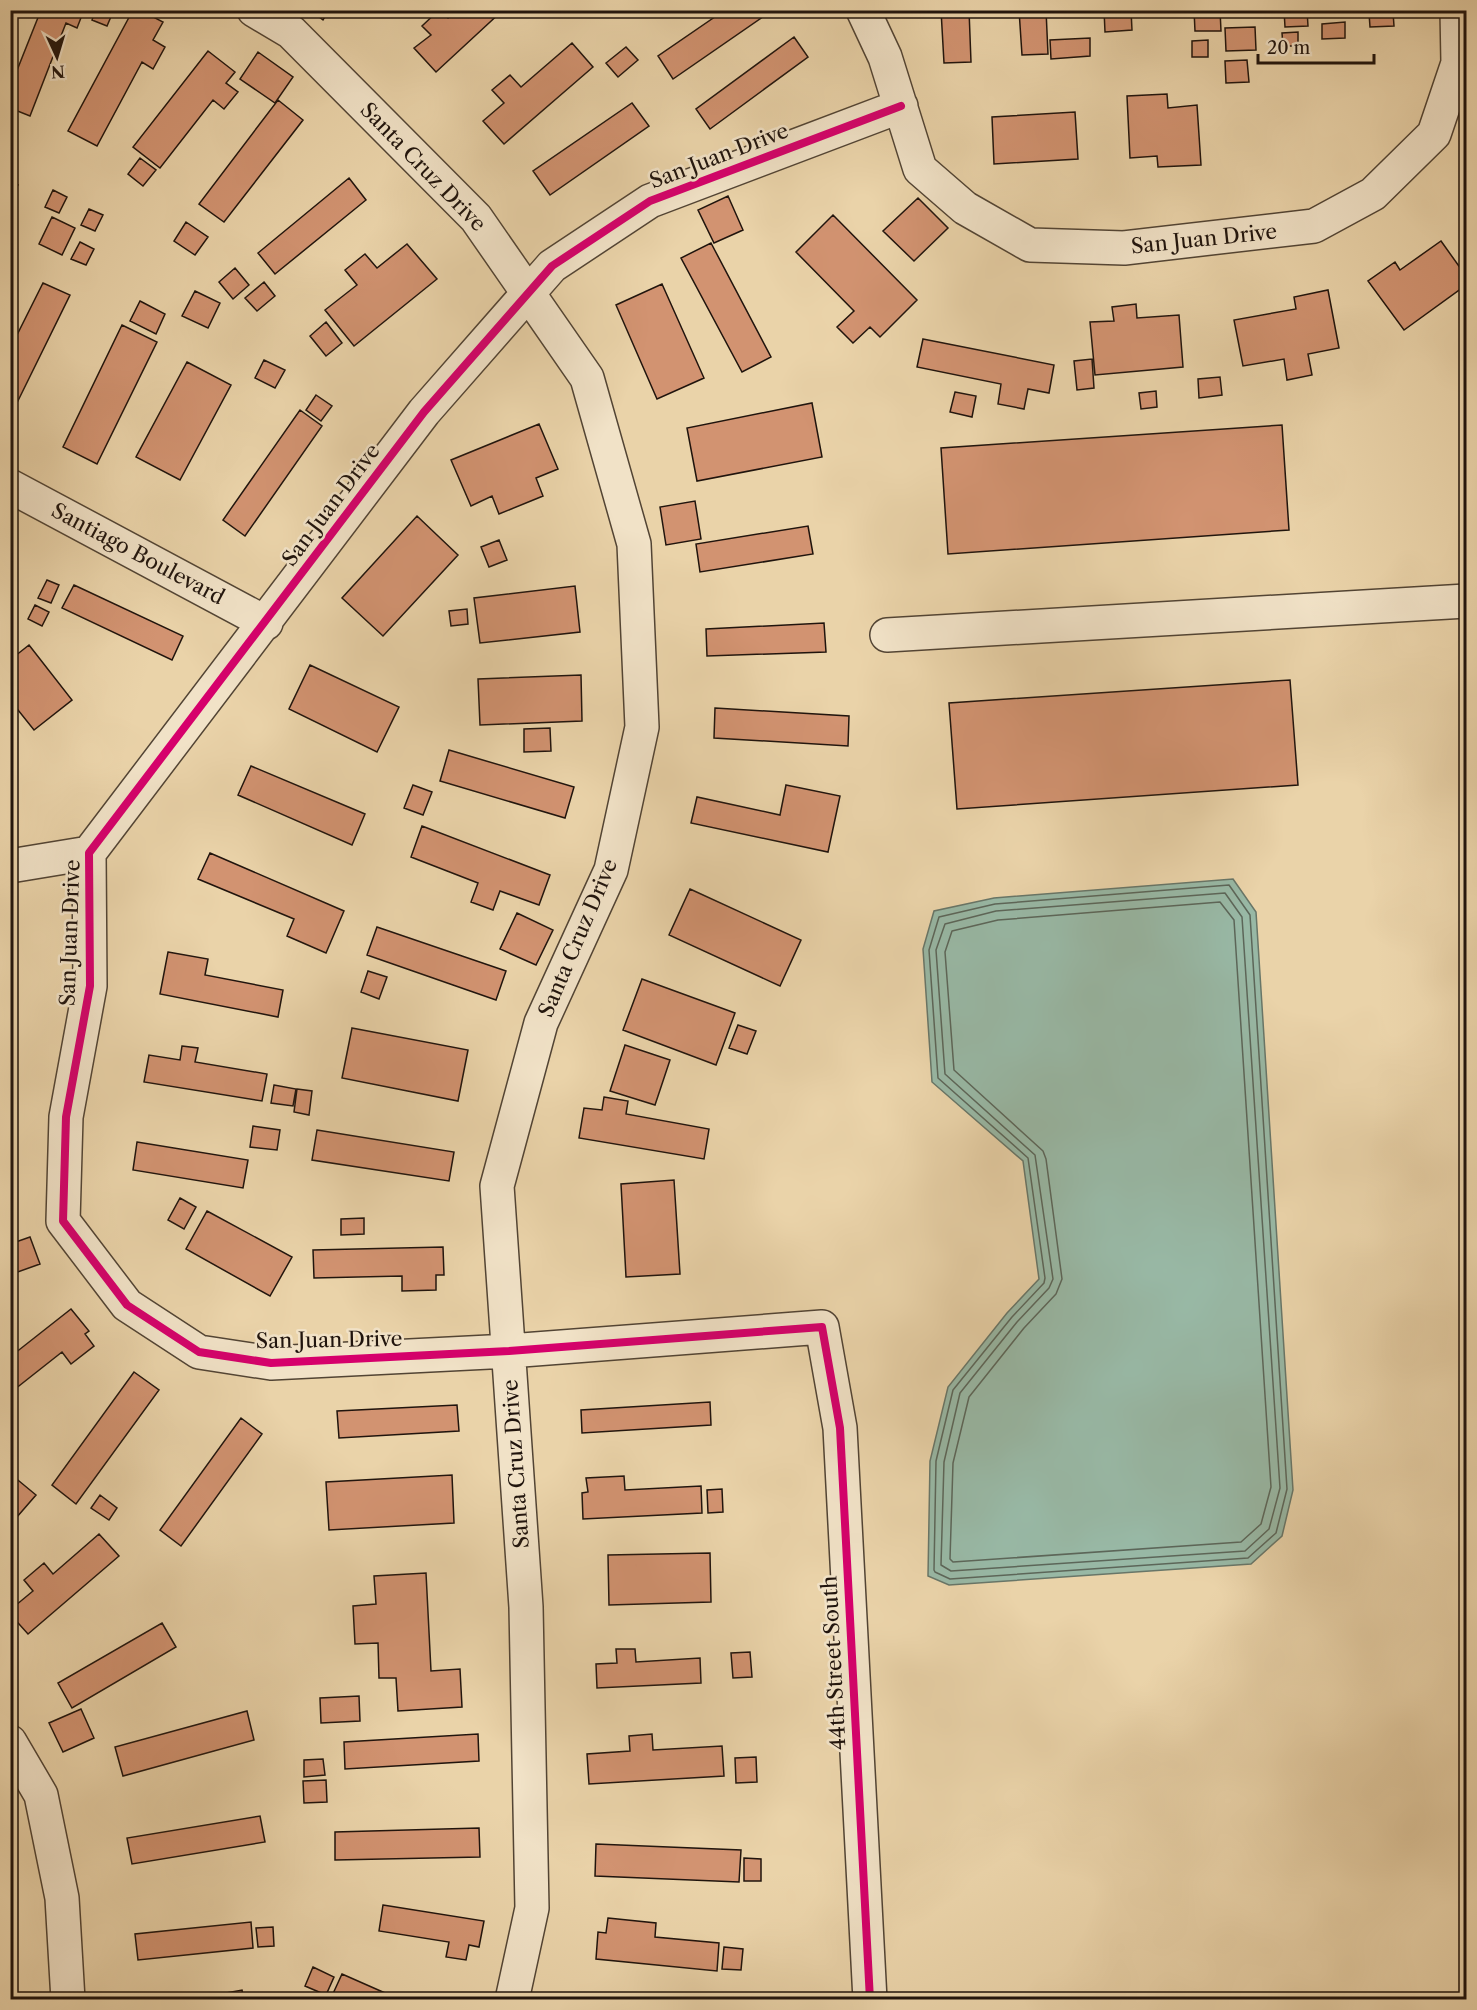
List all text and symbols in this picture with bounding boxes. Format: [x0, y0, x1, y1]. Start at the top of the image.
north arrow [27, 27, 87, 87]
scale bar [1258, 27, 1374, 65]
text: 20 m [1267, 37, 1311, 59]
text: N [50, 62, 66, 82]
street label: Santa Cruz Drive [355, 97, 491, 236]
street label: San Juan Drive [646, 118, 792, 194]
street label: San Juan Drive [1130, 218, 1278, 259]
street label: San Juan Drive [276, 439, 385, 571]
street label: Santiago Boulevard [47, 497, 229, 610]
street label: Santa Cruz Drive [533, 855, 622, 1021]
street label: San Juan Drive [54, 859, 85, 1007]
street label: San Juan Drive [255, 1326, 403, 1353]
street label: Santa Cruz Drive [497, 1379, 534, 1549]
street label: 44th Street South [816, 1575, 851, 1751]

